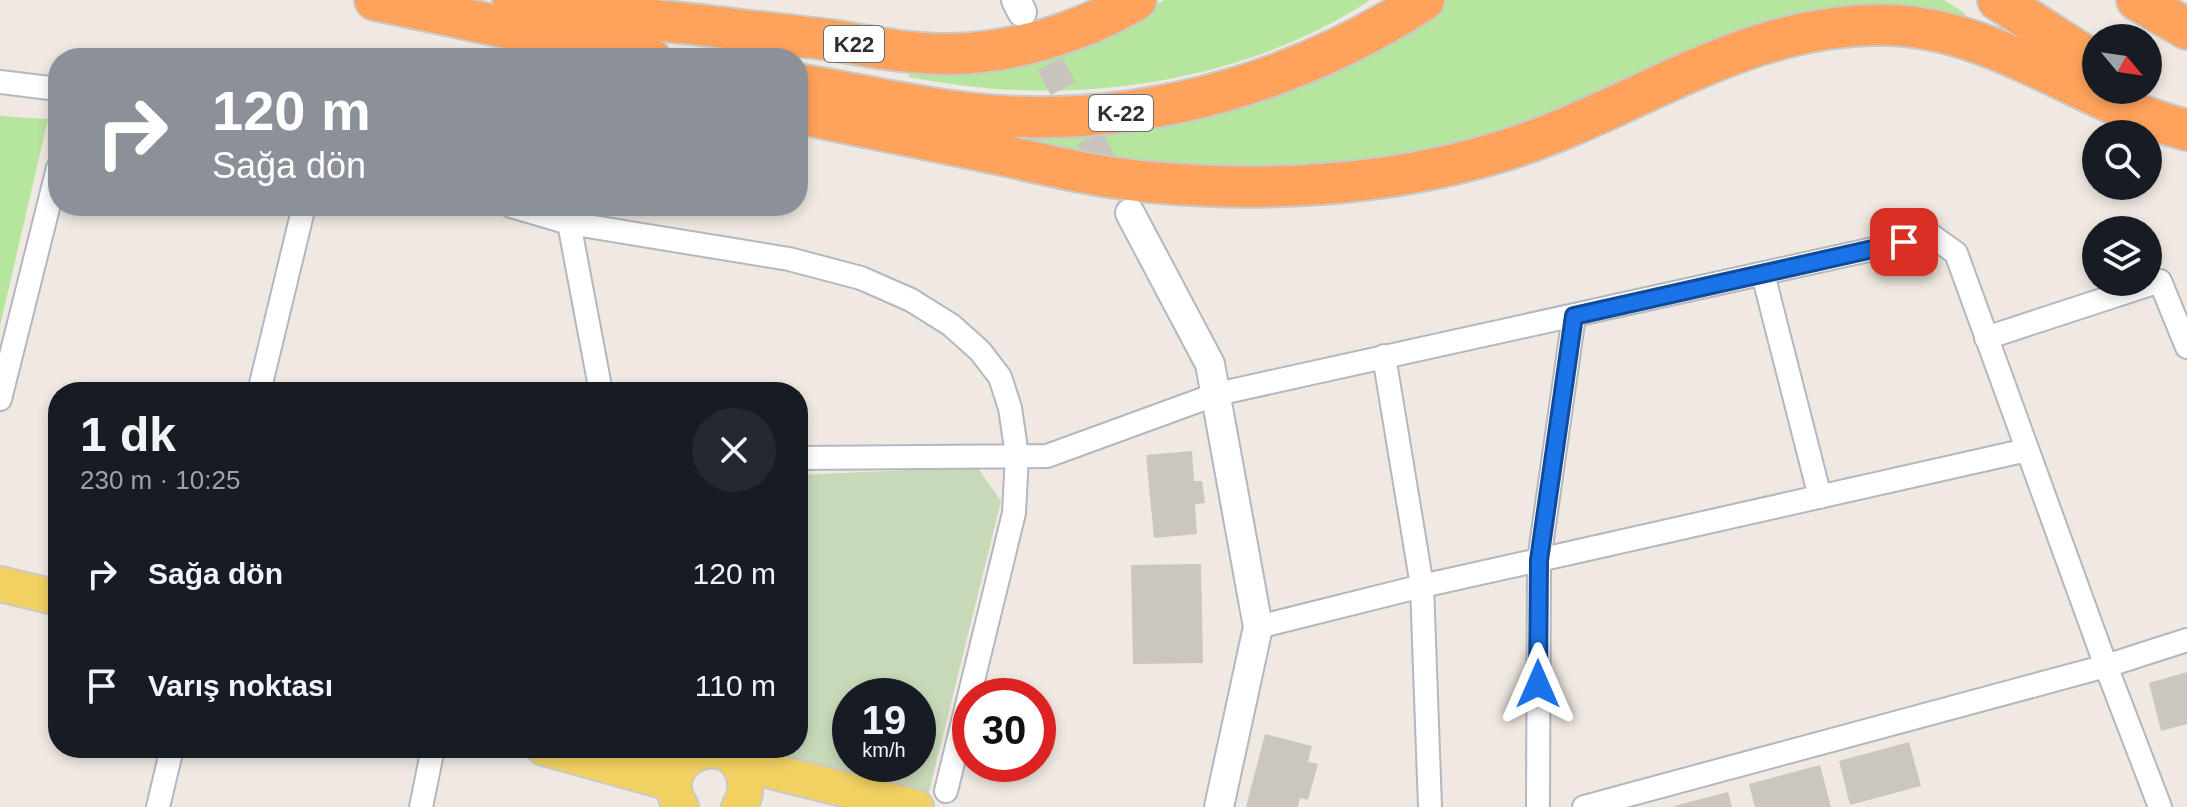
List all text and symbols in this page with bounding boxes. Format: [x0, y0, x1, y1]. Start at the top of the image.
north arrow [2082, 24, 2162, 104]
map controls [2082, 24, 2162, 296]
road number: K22 [824, 26, 884, 62]
text: 120 m [212, 79, 371, 142]
icon: right [80, 80, 184, 184]
road number: K-22 [1089, 95, 1153, 131]
button: search [2082, 120, 2162, 200]
text: Sağa dön [212, 145, 366, 186]
pin [1870, 208, 1938, 276]
button: layers [2082, 216, 2162, 296]
icon: arrive [1882, 220, 1926, 264]
text: 1 dk [80, 408, 176, 461]
button: close [692, 408, 776, 492]
text: 230 m · 10:25 [80, 465, 240, 495]
icon: right [80, 552, 124, 596]
text: Sağa dön [148, 557, 283, 590]
text: 120 m [693, 557, 776, 590]
position arrow [1496, 642, 1580, 726]
icon: arrive [80, 664, 124, 708]
text: Varış noktası [148, 669, 333, 702]
text: 110 m [695, 669, 776, 702]
speed limit sign: 30 [952, 678, 1056, 782]
text: 19 [862, 698, 906, 742]
text: km/h [862, 739, 906, 761]

